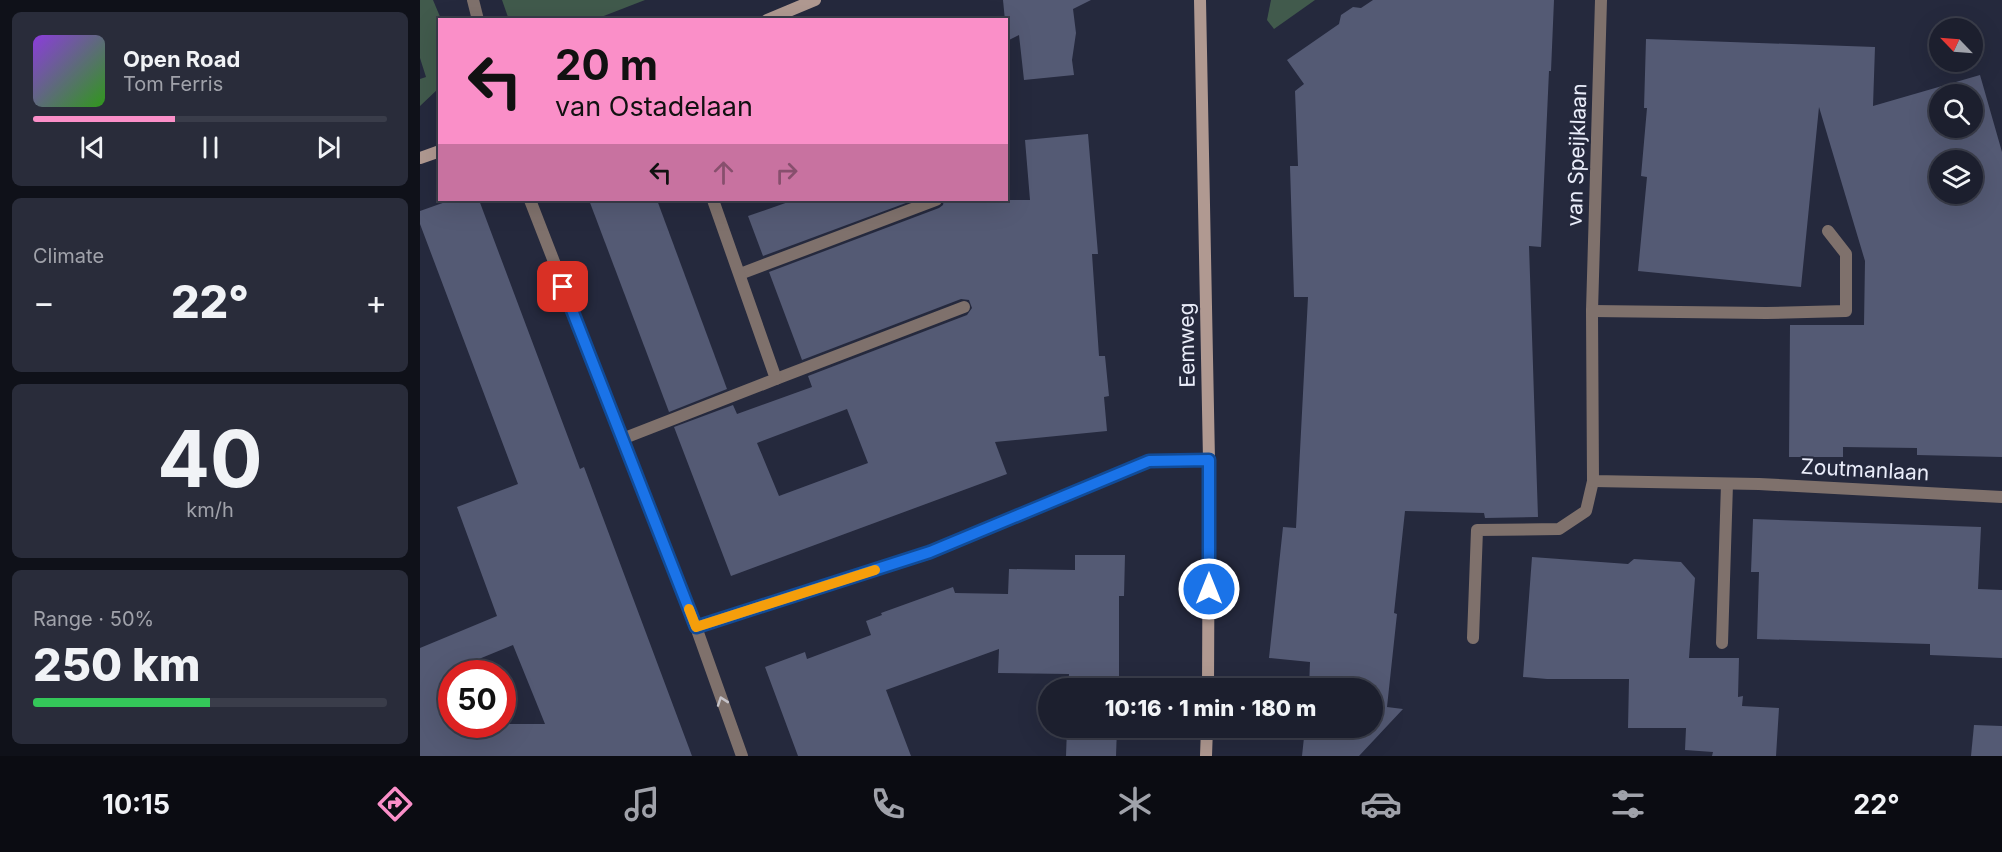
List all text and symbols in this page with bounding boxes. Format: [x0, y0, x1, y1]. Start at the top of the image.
north arrow [1929, 18, 1983, 72]
map controls [1929, 18, 1983, 204]
text: 20 m [555, 39, 658, 90]
icon: left [456, 42, 534, 120]
text: Open Road [123, 46, 240, 72]
text: Tom Ferris [123, 72, 223, 96]
street label: van Speijklaan [1562, 83, 1591, 227]
button: search [1929, 84, 1983, 138]
text: van Ostadelaan [555, 90, 753, 123]
icon: previous [76, 131, 109, 164]
icon: pause [194, 131, 227, 164]
icon: next [312, 131, 345, 164]
button: layers [1929, 150, 1983, 204]
icon: left [644, 156, 677, 189]
icon: ahead [707, 156, 740, 189]
icon: right [770, 156, 803, 189]
text: Climate [33, 244, 104, 268]
pin [537, 261, 588, 312]
icon: arrive [546, 270, 579, 303]
text: 22° [171, 274, 249, 329]
text: − [33, 282, 55, 322]
text: + [365, 282, 387, 322]
street label: Eemweg [1173, 302, 1200, 388]
text: 40 [157, 411, 263, 506]
street label: Zoutmanlaan [1800, 454, 1930, 485]
text: km/h [186, 498, 234, 522]
position arrow [1177, 557, 1241, 621]
text: Range · 50% [33, 607, 154, 631]
text: 250 km [33, 637, 200, 692]
speed limit sign: 50 [438, 660, 516, 738]
text: 10:16 · 1 min · 180 m [1105, 695, 1316, 721]
one-way arrow [717, 696, 730, 707]
icon: directions [374, 783, 416, 825]
icon: music [621, 783, 663, 825]
icon: phone [867, 783, 909, 825]
icon: climate [1114, 783, 1156, 825]
icon: car [1360, 783, 1402, 825]
icon: filters [1607, 783, 1649, 825]
text: 10:15 [102, 788, 170, 821]
text: 22° [1853, 788, 1900, 821]

